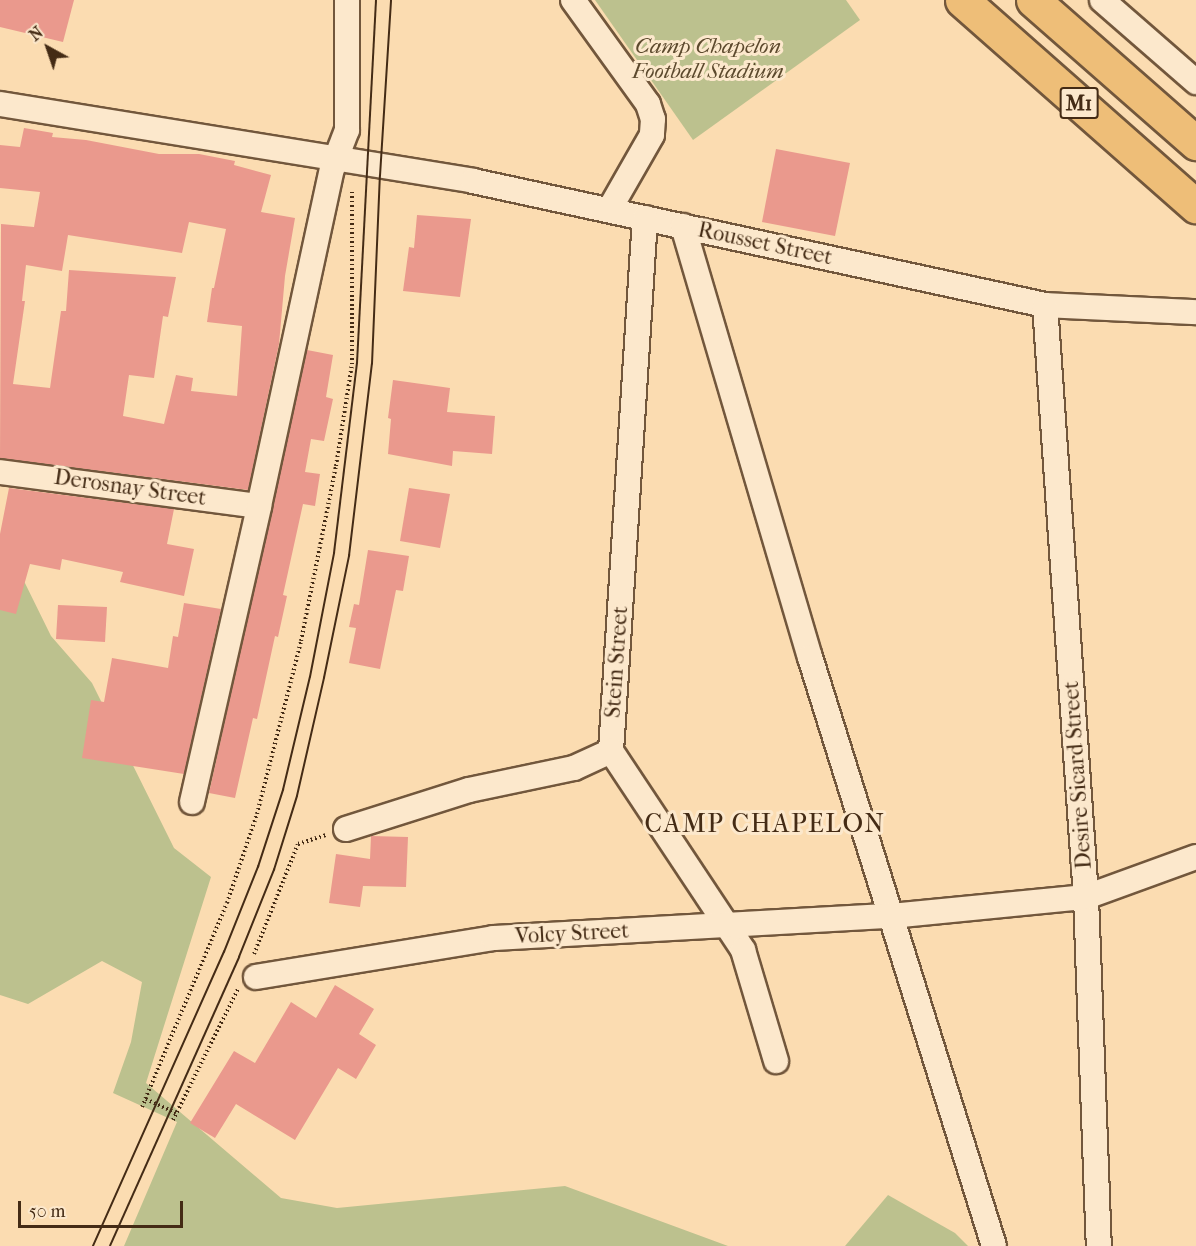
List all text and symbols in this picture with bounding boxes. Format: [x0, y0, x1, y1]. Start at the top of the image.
north arrow [18, 18, 78, 78]
text: N [25, 23, 47, 45]
park label: Camp Chapelon Football Stadium [632, 33, 784, 84]
road number: M1 [1060, 85, 1098, 121]
street label: Rousset Street [695, 217, 835, 271]
street label: Derosnay Street [52, 464, 208, 512]
street label: Stein Street [600, 605, 634, 719]
street label: Desire Sicard Street [1058, 680, 1098, 870]
district label: CAMP CHAPELON [645, 808, 885, 840]
street label: Volcy Street [514, 918, 630, 950]
scale bar [21, 1189, 186, 1227]
text: 50 m [29, 1201, 65, 1222]

